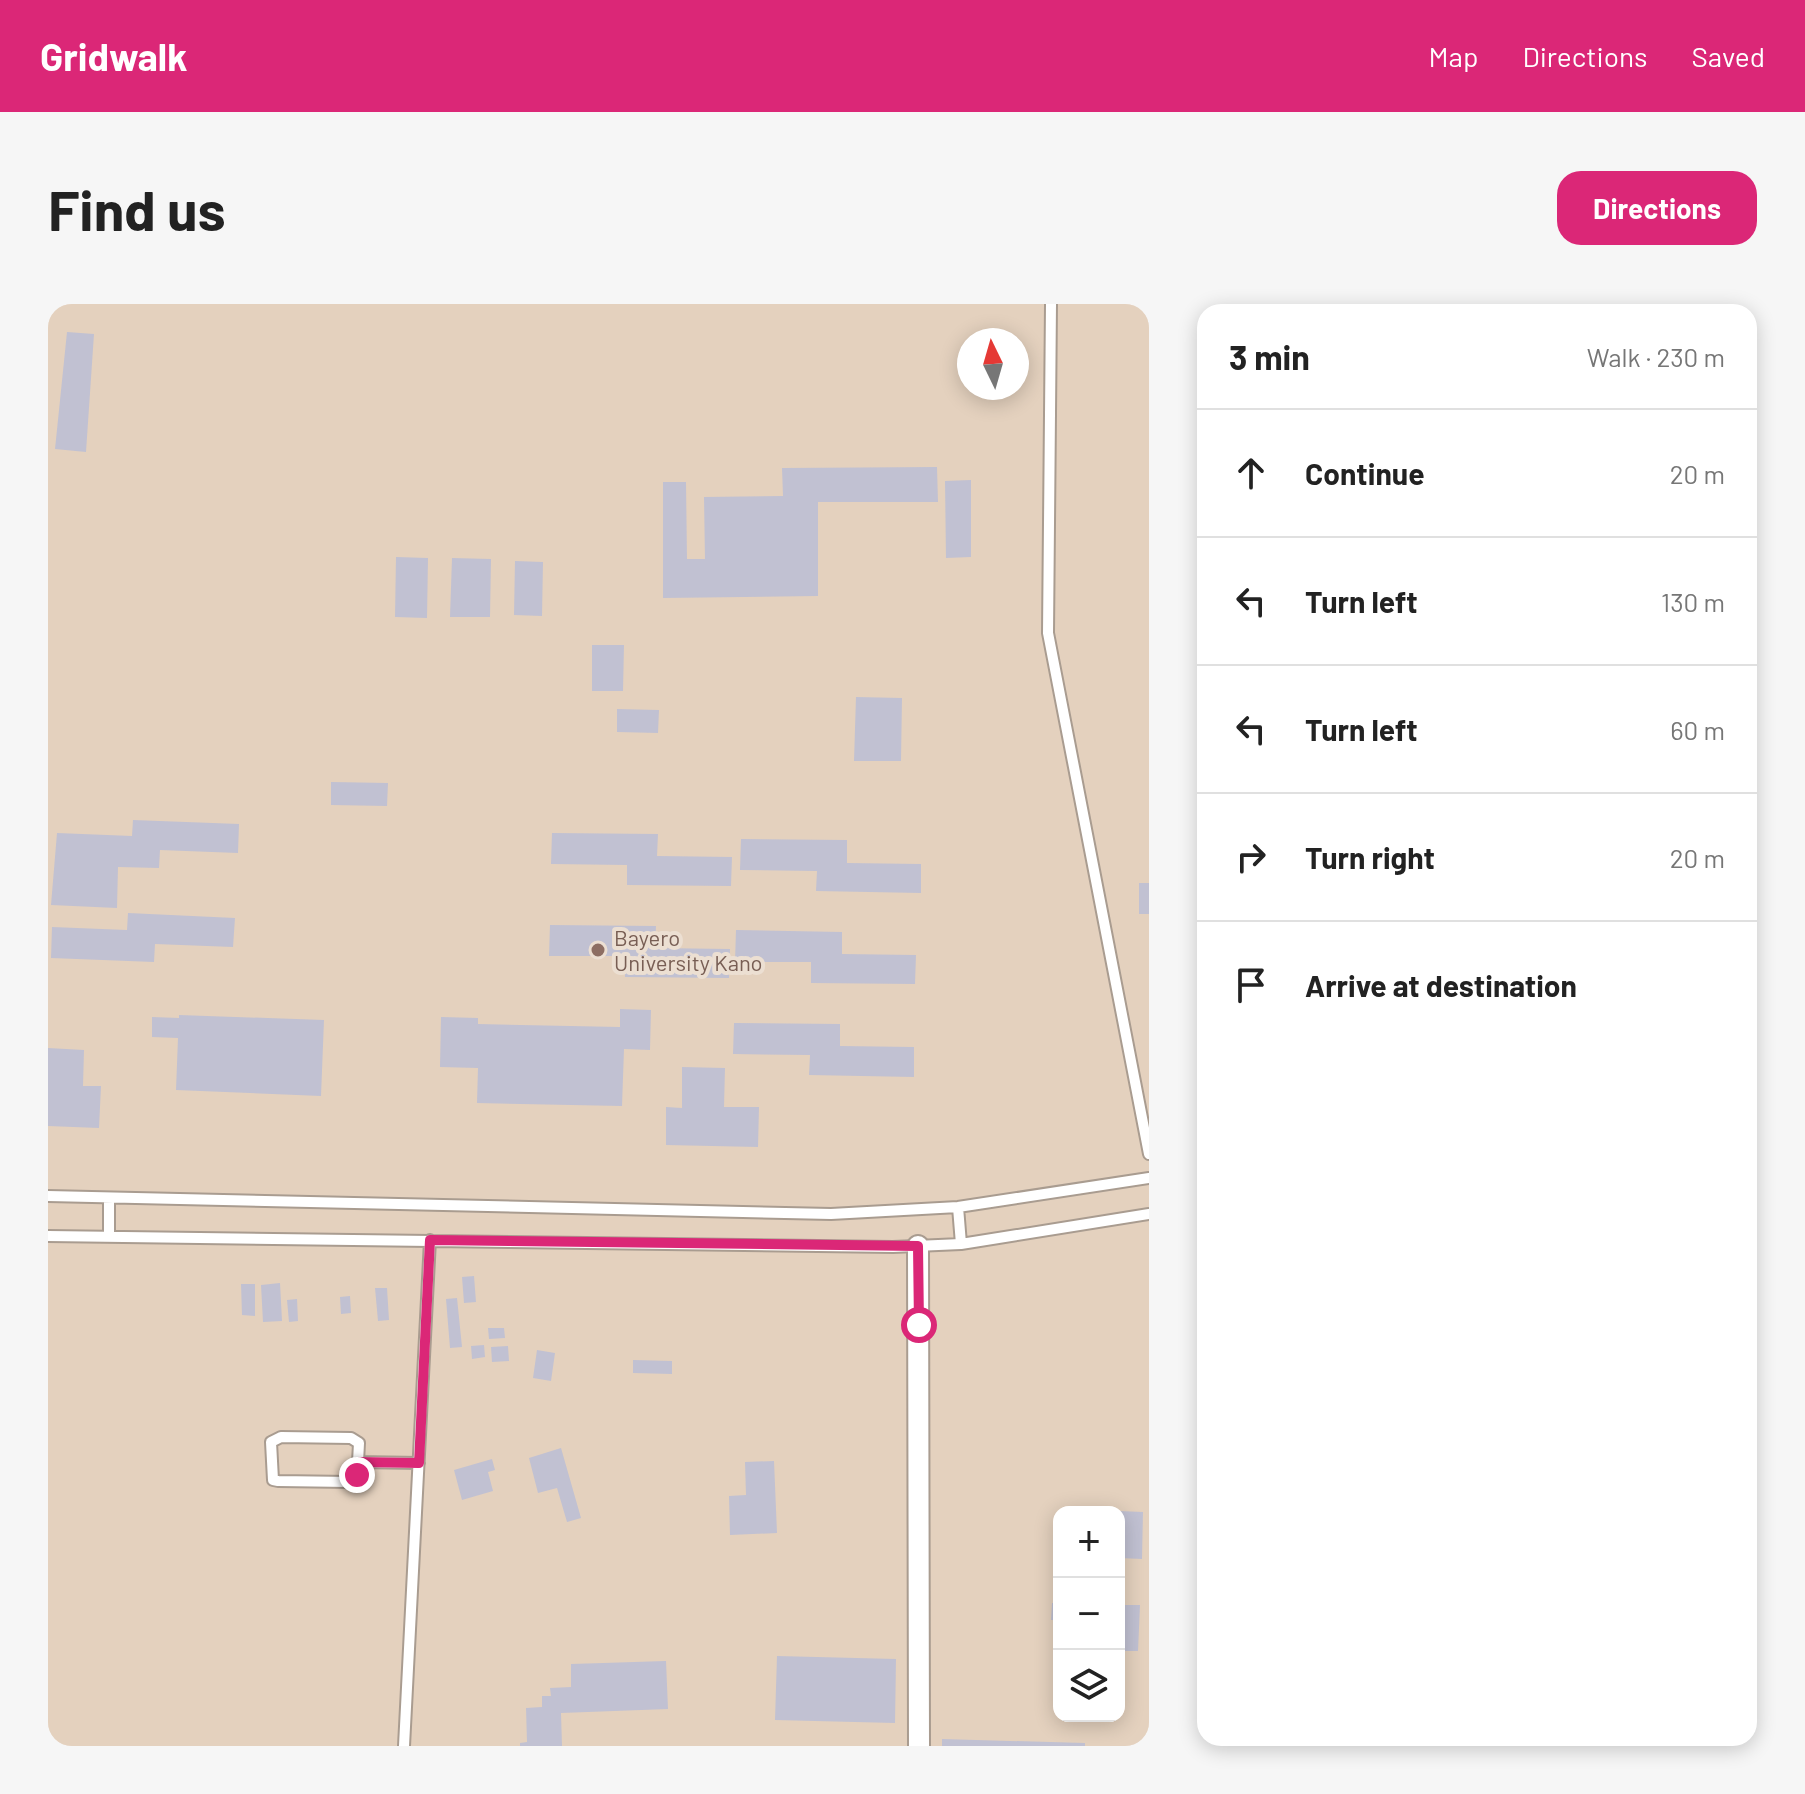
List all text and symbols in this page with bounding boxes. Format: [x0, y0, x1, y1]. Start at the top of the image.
text: Gridwalk [40, 33, 187, 79]
text: Map [1429, 39, 1478, 73]
text: Directions [1522, 39, 1648, 73]
text: Saved [1692, 39, 1765, 73]
button: Directions [1557, 171, 1757, 245]
text: Find us [48, 175, 226, 242]
north arrow [957, 328, 1029, 400]
text: 3 min [1229, 336, 1310, 377]
text: Walk · 230 m [1587, 341, 1725, 372]
icon: ahead [1229, 451, 1273, 495]
text: Continue [1305, 455, 1425, 491]
text: 20 m [1670, 458, 1725, 489]
icon: left [1229, 579, 1273, 623]
text: Turn left [1305, 583, 1418, 619]
text: 130 m [1661, 586, 1725, 617]
icon: left [1229, 707, 1273, 751]
text: Turn left [1305, 711, 1418, 747]
text: 60 m [1670, 714, 1725, 745]
icon: right [1229, 835, 1273, 879]
text: Turn right [1305, 839, 1435, 875]
text: 20 m [1670, 842, 1725, 873]
place label: Bayero University Kano [614, 924, 763, 975]
marker: Bayero University Kano [589, 941, 607, 959]
icon: arrive [1229, 963, 1273, 1007]
text: Arrive at destination [1305, 967, 1577, 1003]
route start [901, 1307, 937, 1343]
route end [339, 1457, 375, 1493]
map controls [1053, 1506, 1125, 1722]
button: + [1053, 1506, 1125, 1578]
button: − [1053, 1578, 1125, 1650]
button: layers [1053, 1650, 1125, 1722]

